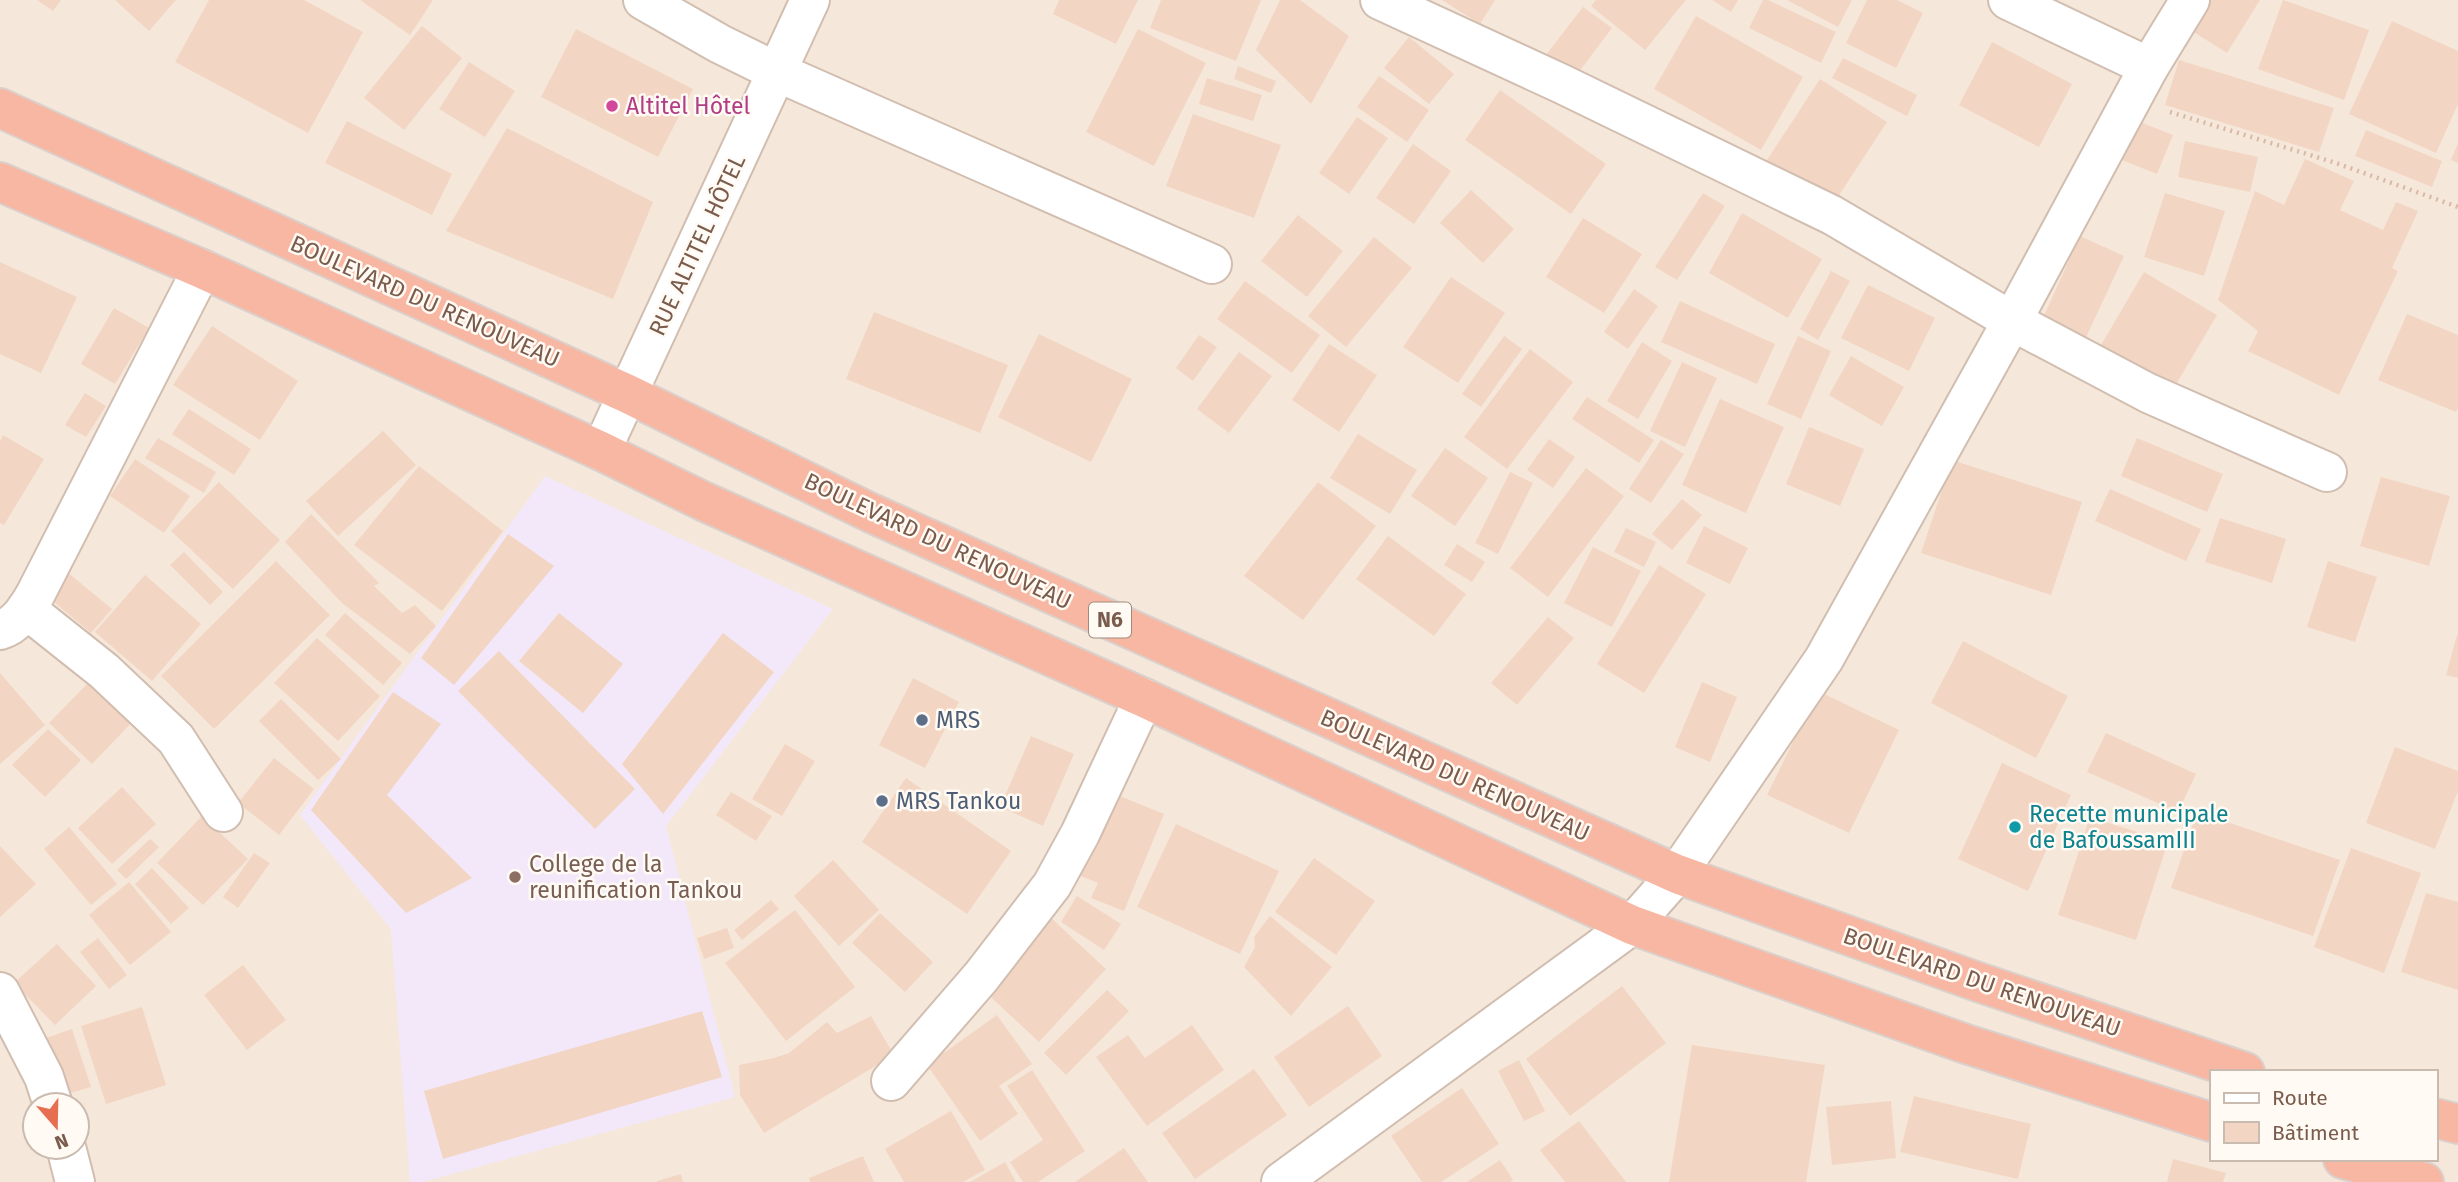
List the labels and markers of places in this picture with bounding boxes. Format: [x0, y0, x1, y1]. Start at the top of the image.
place label: Altitel Hôtel [626, 92, 751, 120]
marker: Altitel Hôtel [604, 98, 620, 114]
place label: MRS [936, 706, 980, 734]
marker: MRS [914, 712, 930, 728]
place label: MRS Tankou [896, 787, 1021, 815]
marker: MRS Tankou [874, 793, 890, 809]
place label: Recette municipale de BafoussamIII [2029, 800, 2228, 854]
marker: Recette municipale de BafoussamIII [2007, 819, 2023, 835]
place label: College de la reunification Tankou [529, 850, 743, 904]
marker: College de la reunification Tankou [507, 869, 523, 885]

